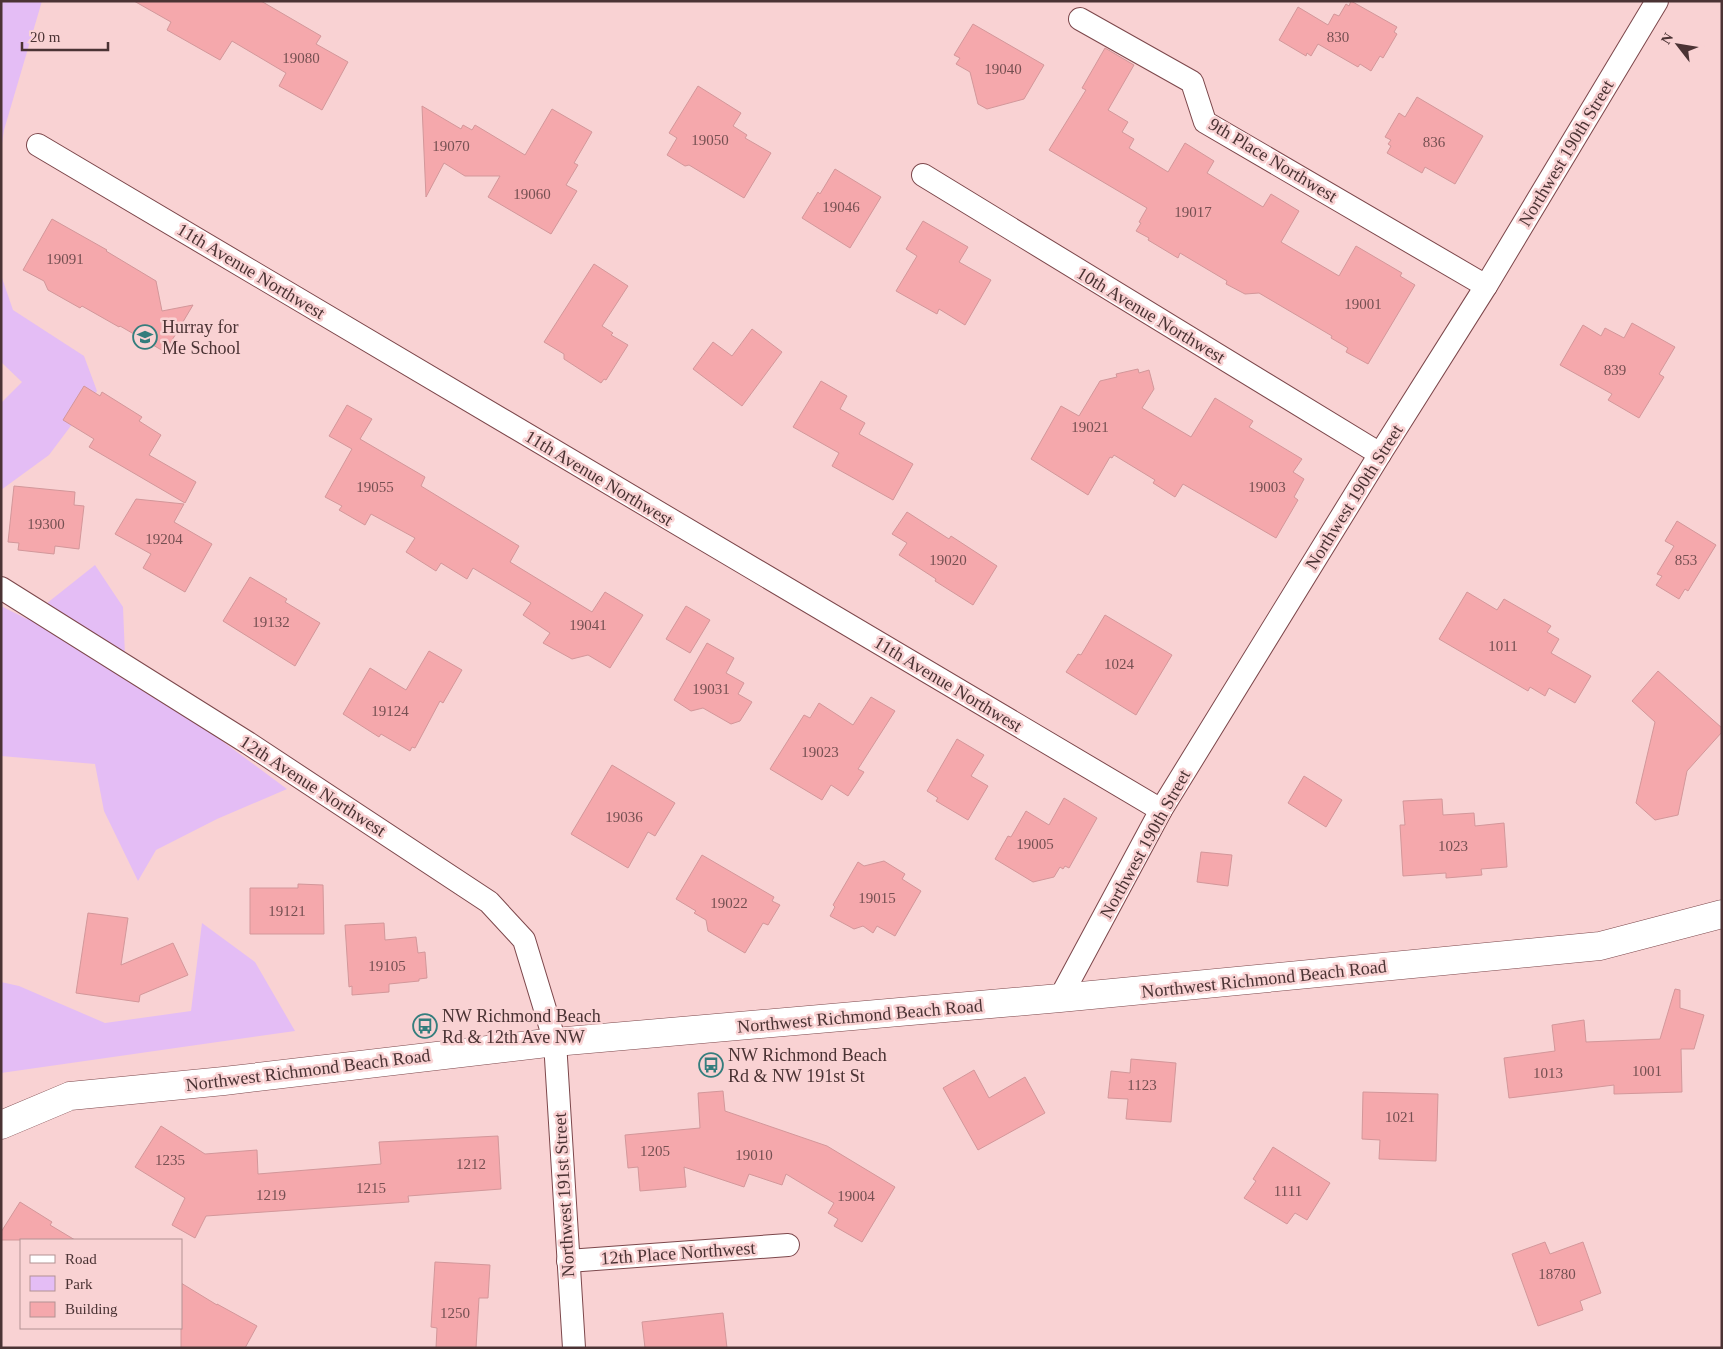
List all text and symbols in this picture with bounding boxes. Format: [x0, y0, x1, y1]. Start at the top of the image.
scale bar [22, 20, 109, 52]
north arrow [1653, 20, 1703, 70]
text: 20 m [30, 29, 61, 45]
house number: 830 [1327, 29, 1349, 45]
text: N [1658, 30, 1676, 47]
house number: 19080 [282, 50, 320, 66]
house number: 19040 [984, 61, 1022, 77]
street label: Northwest 190th Street [1514, 76, 1618, 230]
street label: 9th Place Northwest [1205, 114, 1341, 206]
house number: 19050 [691, 132, 729, 148]
house number: 836 [1423, 134, 1446, 150]
house number: 19070 [432, 138, 470, 154]
house number: 19060 [513, 186, 551, 202]
house number: 19046 [822, 199, 860, 215]
house number: 19017 [1174, 204, 1212, 220]
street label: 11th Avenue Northwest [173, 219, 329, 323]
house number: 19091 [46, 251, 84, 267]
street label: 10th Avenue Northwest [1073, 263, 1229, 367]
house number: 19001 [1344, 296, 1382, 312]
place label: Hurray for Me School [162, 317, 241, 358]
school or university icon: Hurray for Me School [132, 324, 158, 350]
house number: 839 [1604, 362, 1626, 378]
house number: 19021 [1071, 419, 1109, 435]
street label: Northwest 190th Street [1301, 421, 1407, 573]
street label: 11th Avenue Northwest [521, 426, 677, 530]
house number: 19055 [356, 479, 394, 495]
house number: 19003 [1248, 479, 1286, 495]
house number: 19300 [27, 516, 65, 532]
house number: 19204 [145, 531, 183, 547]
house number: 19020 [929, 552, 967, 568]
house number: 853 [1675, 552, 1697, 568]
house number: 19132 [252, 614, 290, 630]
house number: 19041 [569, 617, 607, 633]
street label: 11th Avenue Northwest [870, 632, 1026, 736]
house number: 1011 [1488, 638, 1518, 654]
house number: 1024 [1104, 656, 1135, 672]
house number: 19031 [692, 681, 730, 697]
house number: 19124 [371, 703, 409, 719]
street label: 12th Avenue Northwest [236, 731, 390, 841]
house number: 19023 [801, 744, 839, 760]
street label: Northwest 190th Street [1096, 766, 1194, 922]
house number: 19036 [605, 809, 643, 825]
house number: 19005 [1016, 836, 1054, 852]
house number: 1023 [1438, 838, 1468, 854]
house number: 19015 [858, 890, 896, 906]
house number: 19022 [710, 895, 748, 911]
house number: 19121 [268, 903, 306, 919]
street label: Northwest Richmond Beach Road [1140, 956, 1388, 1002]
house number: 19105 [368, 958, 406, 974]
street label: Northwest Richmond Beach Road [736, 995, 984, 1037]
place label: NW Richmond Beach Rd & 12th Ave NW [442, 1006, 601, 1047]
bus stop icon: NW Richmond Beach Rd & 12th Ave NW [412, 1013, 438, 1039]
street label: Northwest Richmond Beach Road [184, 1045, 432, 1095]
place label: NW Richmond Beach Rd & NW 191st St [728, 1045, 887, 1086]
bus stop icon: NW Richmond Beach Rd & NW 191st St [698, 1052, 724, 1078]
house number: 1001 [1632, 1063, 1662, 1079]
house number: 1013 [1533, 1065, 1563, 1081]
house number: 1123 [1127, 1077, 1157, 1093]
house number: 1021 [1385, 1109, 1415, 1125]
street label: Northwest 191st Street [550, 1112, 578, 1278]
house number: 1205 [640, 1143, 670, 1159]
house number: 19010 [735, 1147, 773, 1163]
house number: 1235 [155, 1152, 185, 1168]
house number: 1212 [456, 1156, 486, 1172]
house number: 1215 [356, 1180, 386, 1196]
house number: 1111 [1274, 1183, 1302, 1199]
house number: 1219 [256, 1187, 286, 1203]
house number: 19004 [837, 1188, 875, 1204]
street label: 12th Place Northwest [600, 1238, 756, 1268]
legend [20, 1239, 182, 1329]
text: Road [65, 1251, 97, 1267]
house number: 18780 [1538, 1266, 1576, 1282]
text: Park [65, 1276, 93, 1292]
text: Building [65, 1301, 118, 1317]
house number: 1250 [440, 1305, 470, 1321]

